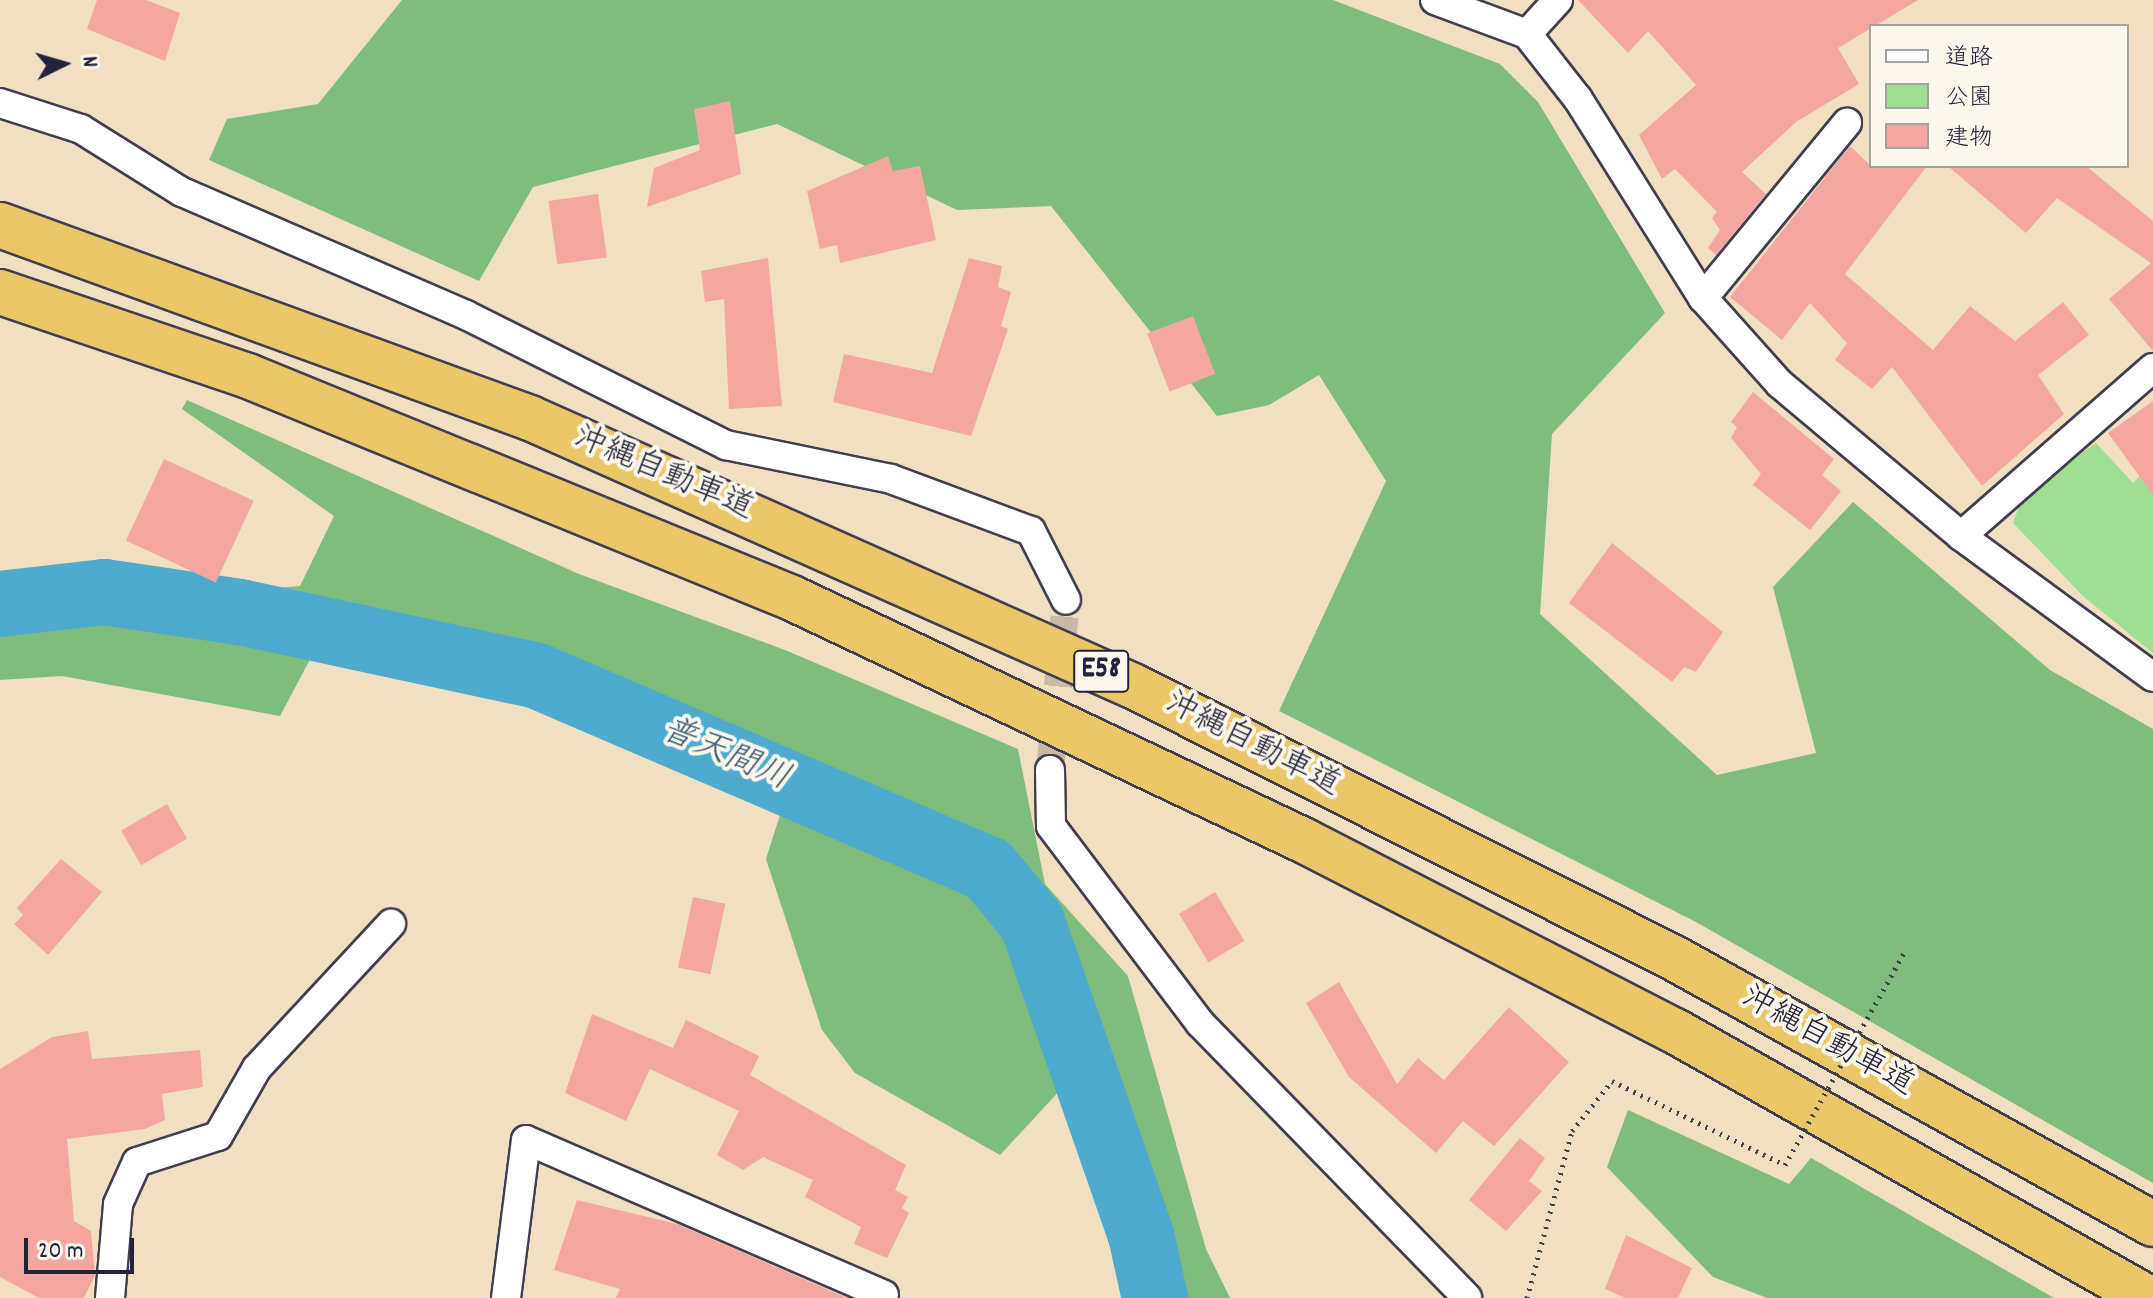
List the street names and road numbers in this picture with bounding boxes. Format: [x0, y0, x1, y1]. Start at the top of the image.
street label: 沖縄自動車道 [567, 420, 759, 530]
road number: E58 [1073, 645, 1129, 697]
street label: 沖縄自動車道 [1158, 685, 1346, 807]
street label: 沖縄自動車道 [1734, 980, 1920, 1106]

